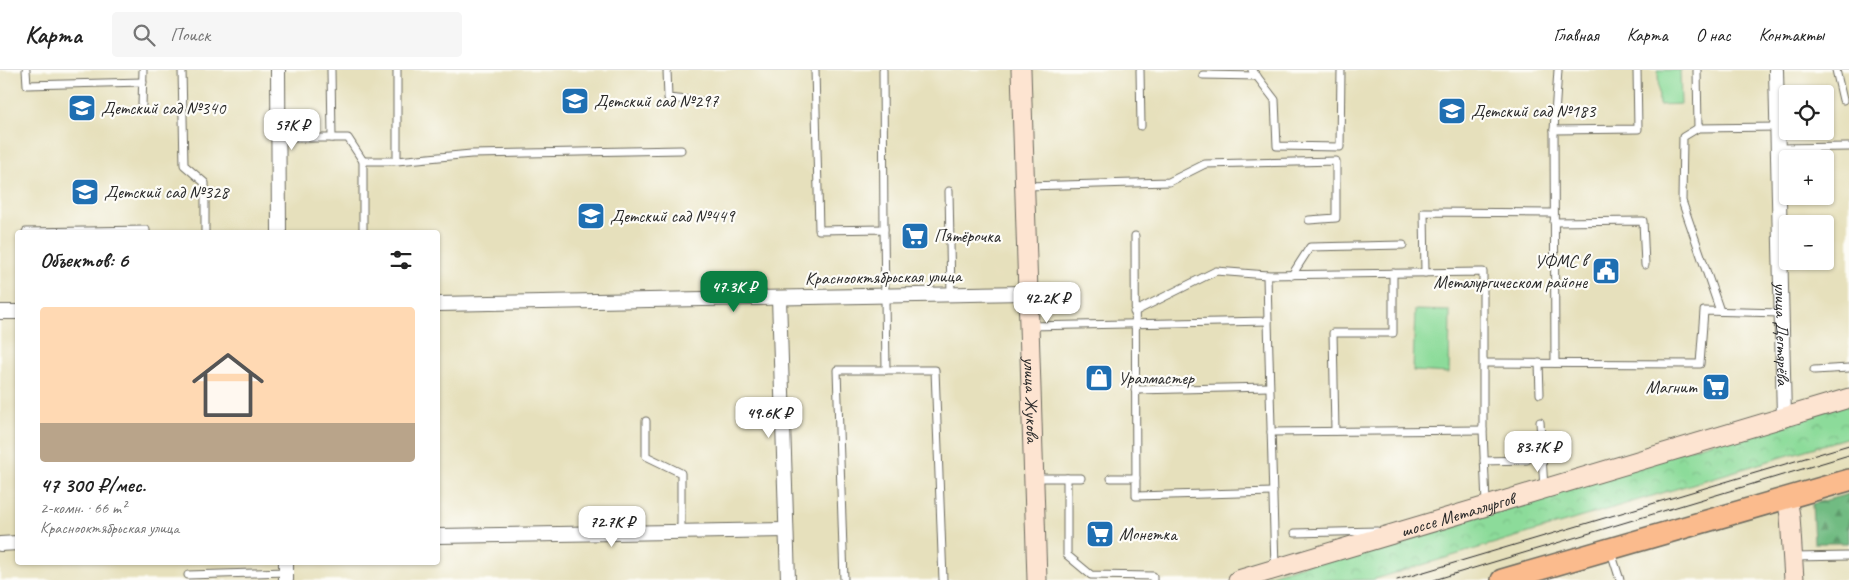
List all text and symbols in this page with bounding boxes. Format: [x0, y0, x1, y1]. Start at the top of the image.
search box [112, 12, 462, 57]
text: Карта [25, 20, 82, 50]
icon: search [130, 21, 158, 49]
text: Поиск [170, 23, 210, 47]
text: Главная [1554, 24, 1599, 46]
text: Карта [1627, 24, 1668, 46]
text: О нас [1696, 24, 1731, 46]
text: Контакты [1759, 24, 1824, 46]
map controls [1779, 85, 1834, 270]
button: locate [1779, 85, 1834, 140]
school or university icon: Детский сад №297 [560, 86, 590, 116]
place label: Детский сад №297 [594, 90, 719, 112]
school or university icon: Детский сад №340 [67, 93, 97, 123]
school or university icon: Детский сад №183 [1437, 96, 1467, 126]
place label: Детский сад №340 [101, 97, 227, 119]
place label: Детский сад №183 [1471, 100, 1597, 122]
pin: 57K ₽ [257, 108, 327, 151]
text: 57K ₽ [275, 115, 309, 135]
button: + [1779, 150, 1834, 205]
school or university icon: Детский сад №328 [70, 177, 100, 207]
place label: Детский сад №328 [104, 181, 230, 203]
school or university icon: Детский сад №449 [576, 201, 606, 231]
place label: Детский сад №449 [610, 205, 736, 227]
button: − [1779, 215, 1834, 270]
supermarket icon: Пятёрочка [900, 221, 930, 251]
place label: Пятёрочка [934, 225, 1002, 247]
icon: filters [387, 246, 415, 274]
text: Объектов: 6 [40, 247, 128, 273]
place label: УФМС в Металургическом районе [1434, 250, 1592, 293]
public building icon: УФМС в Металургическом районе [1591, 256, 1621, 286]
street label: Краснооктябрьская улица [805, 265, 963, 289]
pin: 47.3K ₽ [688, 270, 780, 313]
text: 47.3K ₽ [712, 277, 756, 297]
street label: улица Дегтярёва [1770, 281, 1794, 387]
pin: 42.2K ₽ [1001, 282, 1093, 324]
text: 42.2K ₽ [1024, 288, 1070, 308]
icon: home [183, 340, 273, 430]
street label: улица Жукова [1019, 356, 1044, 445]
shop icon: Уралмастер [1084, 363, 1114, 393]
place label: Уралмастер [1118, 367, 1195, 389]
supermarket icon: Магнит [1701, 372, 1731, 402]
place label: Магнит [1646, 376, 1698, 398]
pin: 49.6K ₽ [723, 396, 815, 439]
text: 49.6K ₽ [746, 403, 792, 423]
pin: 83.7K ₽ [1492, 430, 1584, 473]
text: 83.7K ₽ [1516, 437, 1560, 457]
text: 47 300 ₽/мес. [40, 472, 146, 498]
street label: шоссе Металлургов [1398, 486, 1520, 542]
text: 2-комн. · 66 m² [40, 498, 126, 518]
pin: 72.7K ₽ [566, 506, 658, 548]
text: 72.7K ₽ [590, 512, 634, 532]
text: Краснооктябрьская улица [40, 518, 179, 538]
supermarket icon: Монетка [1085, 519, 1115, 549]
place label: Монетка [1119, 523, 1178, 545]

